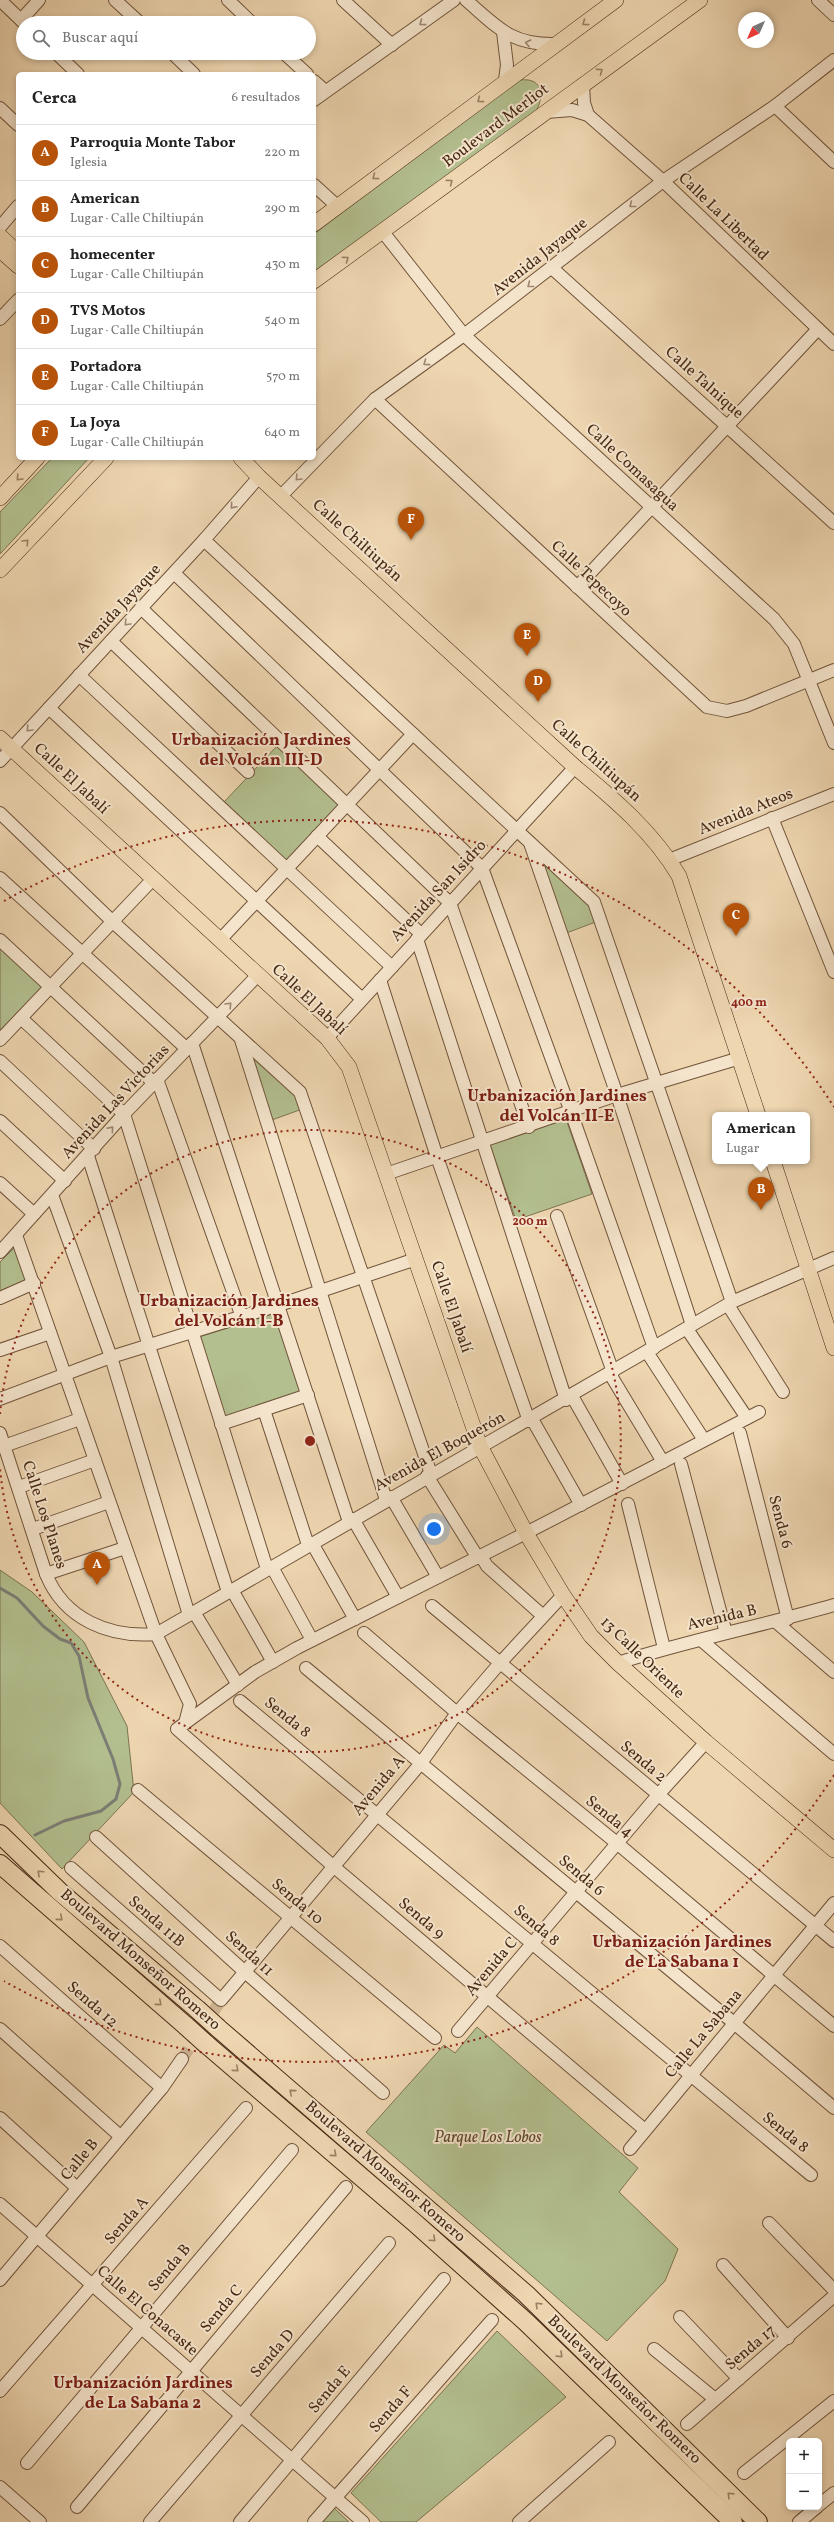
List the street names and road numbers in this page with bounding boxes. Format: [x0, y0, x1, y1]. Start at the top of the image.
street label: Boulevard Merliot [438, 79, 554, 173]
street label: Calle La Libertad [673, 168, 773, 266]
street label: Avenida Jayaque [488, 213, 592, 301]
street label: Calle Talnique [660, 342, 748, 424]
street label: Calle Comasagua [581, 419, 683, 517]
street label: Calle Chiltiupán [307, 495, 407, 587]
street label: Calle Tepecoyo [546, 536, 636, 622]
street label: Avenida Jayaque [72, 559, 166, 659]
street label: Calle Chiltiupán [546, 715, 646, 807]
street label: Calle El Jabalí [28, 738, 114, 820]
street label: Avenida Ateos [695, 783, 797, 841]
street label: Avenida San Isidro [386, 835, 492, 947]
street label: Calle El Jabalí [266, 959, 352, 1041]
street label: Avenida Las Victorias [57, 1040, 175, 1164]
street label: Calle El Jabalí [425, 1258, 477, 1356]
street label: Avenida El Boquerón [370, 1407, 510, 1497]
street label: Calle Los Planes [16, 1458, 72, 1572]
street label: Senda 6 [762, 1493, 798, 1551]
street label: Avenida B [685, 1599, 759, 1637]
street label: 13 Calle Oriente [595, 1612, 689, 1704]
street label: Senda 8 [259, 1692, 315, 1744]
street label: Senda 2 [615, 1736, 671, 1788]
street label: Avenida A [347, 1751, 411, 1821]
street label: Senda 4 [580, 1791, 638, 1843]
street label: Senda 6 [553, 1850, 609, 1902]
street label: Senda 10 [266, 1874, 328, 1930]
street label: Boulevard Monseñor Romero [55, 1884, 225, 2036]
street label: Senda 11B [123, 1891, 189, 1953]
street label: Senda 9 [393, 1893, 449, 1945]
street label: Senda 8 [508, 1900, 564, 1952]
street label: Senda 11 [220, 1926, 278, 1982]
street label: Avenida C [461, 1933, 523, 2001]
street label: Senda 12 [62, 1977, 122, 2033]
street label: Calle La Sabana [660, 1985, 748, 2083]
street label: Boulevard Monseñor Romero [300, 2096, 470, 2248]
street label: Senda 8 [757, 2107, 813, 2159]
street label: Calle B [56, 2134, 104, 2186]
street label: Senda A [100, 2192, 154, 2250]
street label: Senda B [144, 2239, 196, 2297]
street label: Calle El Conacaste [92, 2261, 202, 2361]
street label: Senda C [195, 2280, 249, 2338]
street label: Boulevard Monseñor Romero [542, 2310, 706, 2470]
street label: Senda 17 [721, 2320, 781, 2376]
street label: Senda D [246, 2325, 300, 2383]
street label: Senda E [304, 2362, 356, 2418]
street label: Senda F [365, 2382, 417, 2438]

